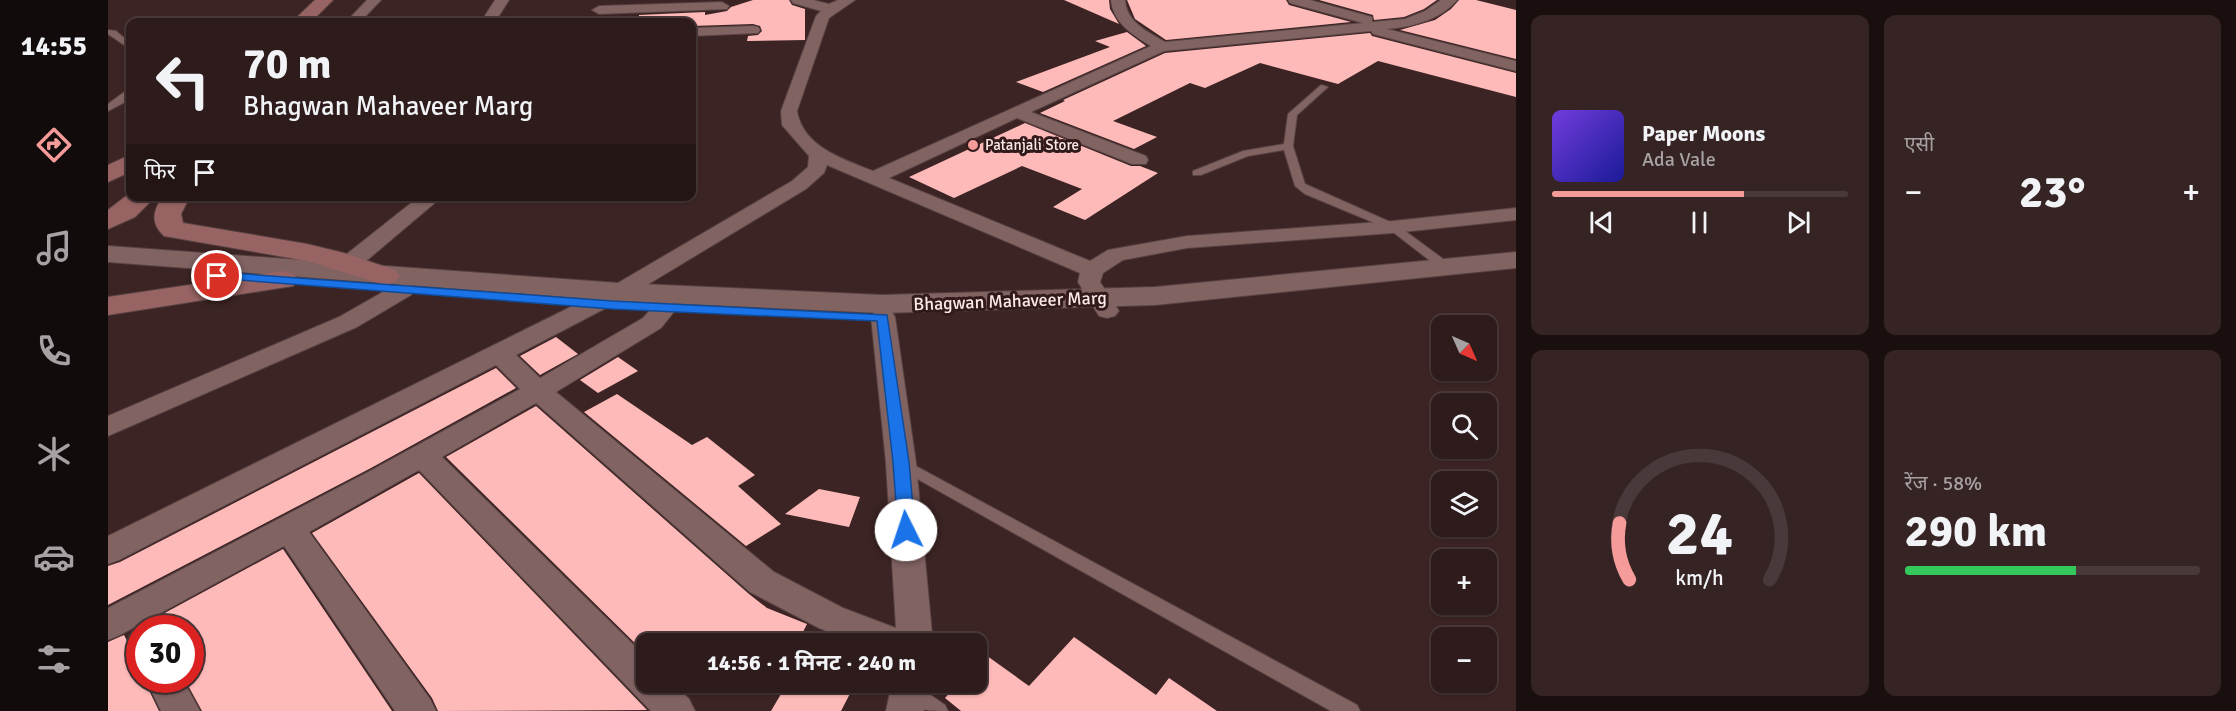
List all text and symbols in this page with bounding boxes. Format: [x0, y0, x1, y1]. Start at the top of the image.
text: 14:55 [21, 30, 87, 63]
text: 70 m [243, 39, 332, 90]
icon: left [144, 42, 222, 120]
text: Bhagwan Mahaveer Marg [243, 90, 533, 123]
text: Paper Moons [1642, 120, 1765, 147]
icon: directions [33, 124, 75, 166]
text: एसी [1905, 132, 1934, 157]
place label: Patanjali Store [985, 136, 1079, 154]
marker: Patanjali Store [966, 138, 980, 152]
text: Ada Vale [1642, 147, 1716, 172]
icon: arrive [188, 156, 221, 189]
text: फिर [144, 158, 176, 185]
text: 23° [2019, 165, 2086, 220]
text: − [1905, 172, 1922, 213]
text: + [2182, 172, 2200, 213]
icon: previous [1585, 206, 1618, 239]
icon: pause [1683, 206, 1716, 239]
icon: next [1782, 206, 1815, 239]
icon: music [33, 227, 75, 269]
pin [191, 250, 242, 301]
icon: arrive [200, 259, 233, 292]
street label: Bhagwan Mahaveer Marg [913, 287, 1107, 315]
north arrow [1431, 315, 1497, 381]
map controls [1431, 315, 1497, 693]
icon: phone [33, 330, 75, 372]
button: search [1431, 393, 1497, 459]
icon: climate [33, 433, 75, 475]
button: layers [1431, 471, 1497, 537]
text: रेंज · 58% [1905, 471, 1982, 496]
text: 24 [1666, 495, 1733, 572]
position arrow [874, 498, 938, 562]
text: 290 km [1905, 504, 2047, 559]
icon: car [33, 536, 75, 578]
button: + [1431, 549, 1497, 615]
text: km/h [1675, 565, 1724, 591]
speed limit sign: 30 [126, 615, 204, 693]
button: − [1431, 627, 1497, 693]
icon: filters [33, 638, 75, 680]
text: 14:56 · 1 मिनट · 240 m [707, 649, 916, 676]

